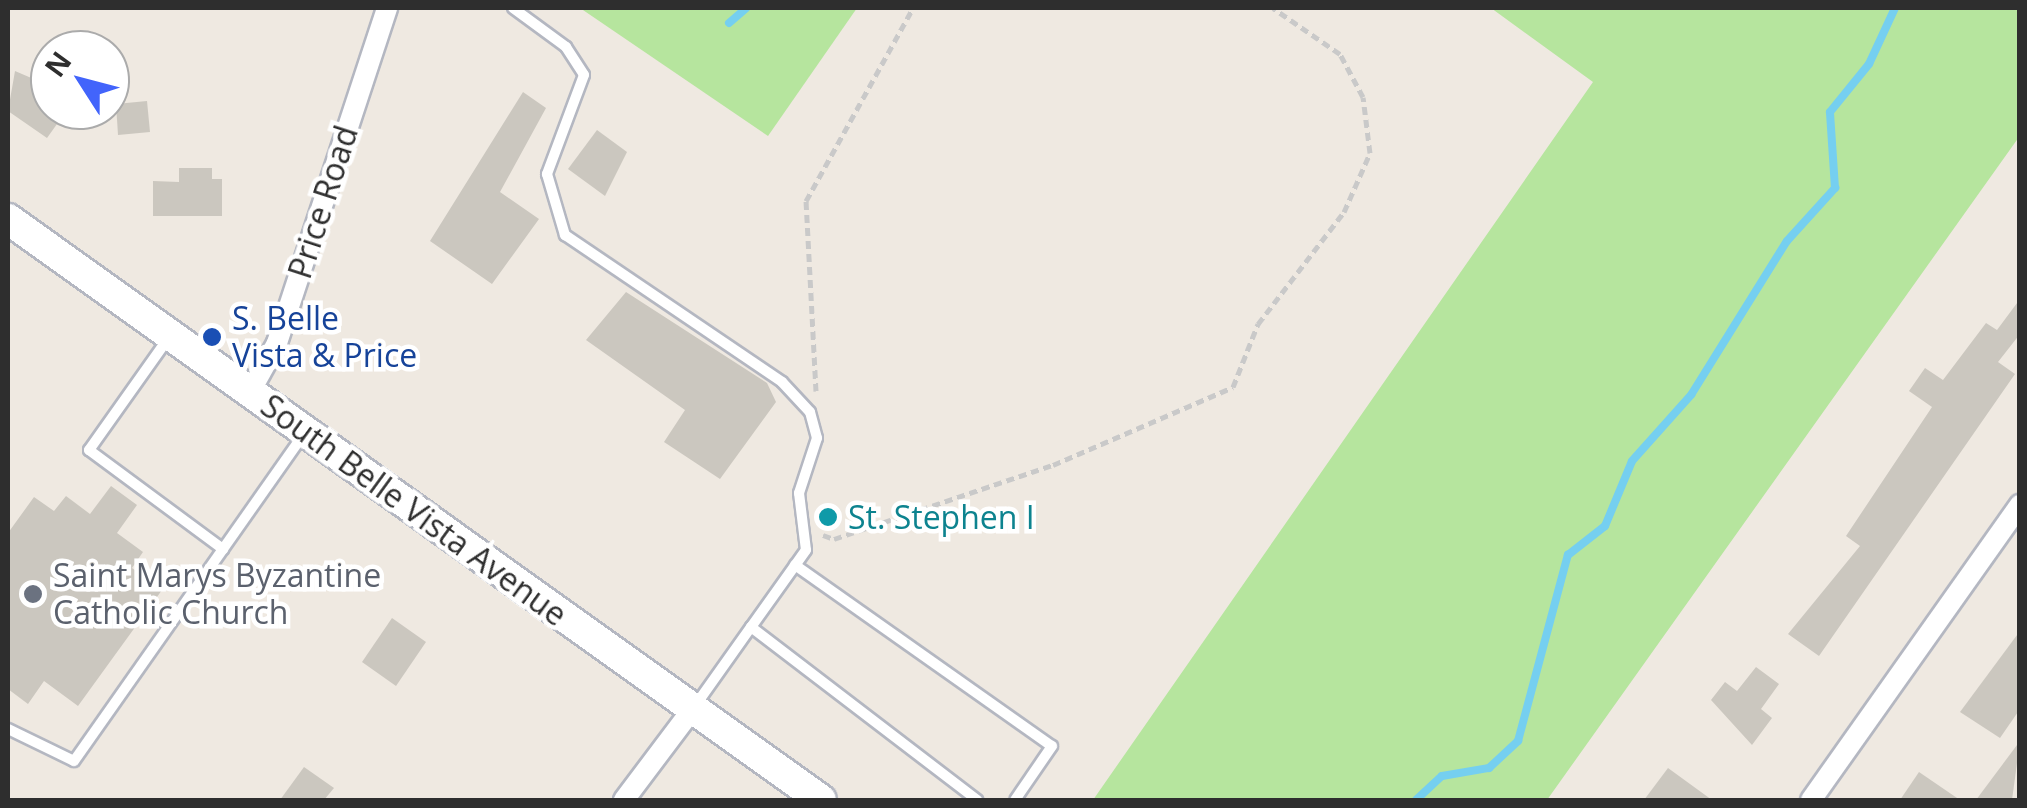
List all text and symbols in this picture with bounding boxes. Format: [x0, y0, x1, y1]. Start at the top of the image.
north arrow [30, 30, 130, 130]
text: N [35, 43, 79, 84]
street label: Price Road [280, 121, 366, 283]
place label: S. Belle Vista & Price [232, 300, 417, 375]
marker: S. Belle Vista & Price [201, 326, 223, 348]
street label: South Belle Vista Avenue [254, 386, 574, 634]
place label: St. Stephen I [848, 498, 1035, 536]
marker: St. Stephen I [817, 506, 839, 528]
place label: Saint Marys Byzantine Catholic Church [53, 557, 381, 632]
marker: Saint Marys Byzantine Catholic Church [22, 583, 44, 605]

